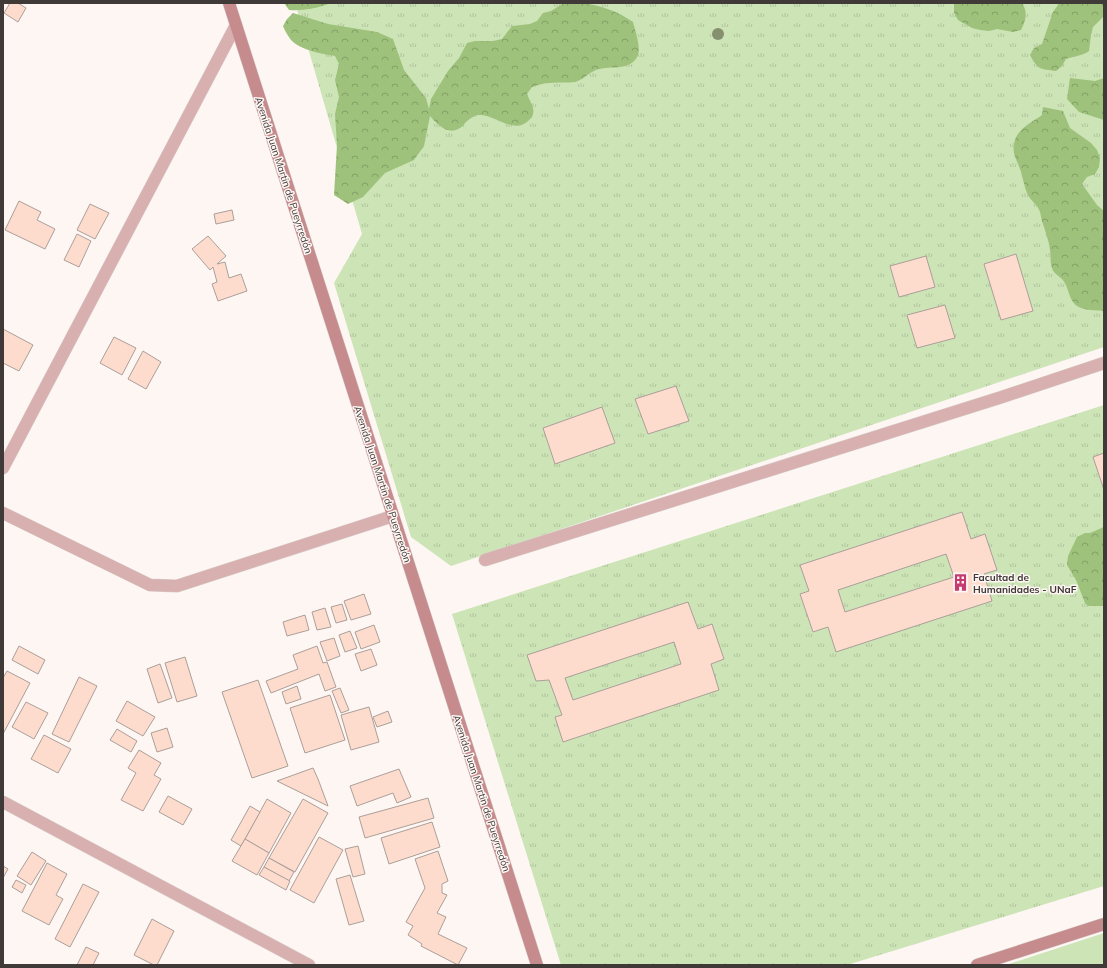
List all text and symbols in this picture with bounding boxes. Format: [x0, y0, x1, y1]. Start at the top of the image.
street label: Avenida Juan Martin de Pueyrredón [252, 95, 315, 255]
street label: Avenida Juan Martin de Pueyrredón [351, 404, 414, 564]
place label: Facultad de Humanidades - UNaF [973, 571, 1077, 596]
building icon: Facultad de Humanidades - UNaF [950, 573, 970, 593]
street label: Avenida Juan Martin de Pueyrredón [450, 713, 513, 873]

